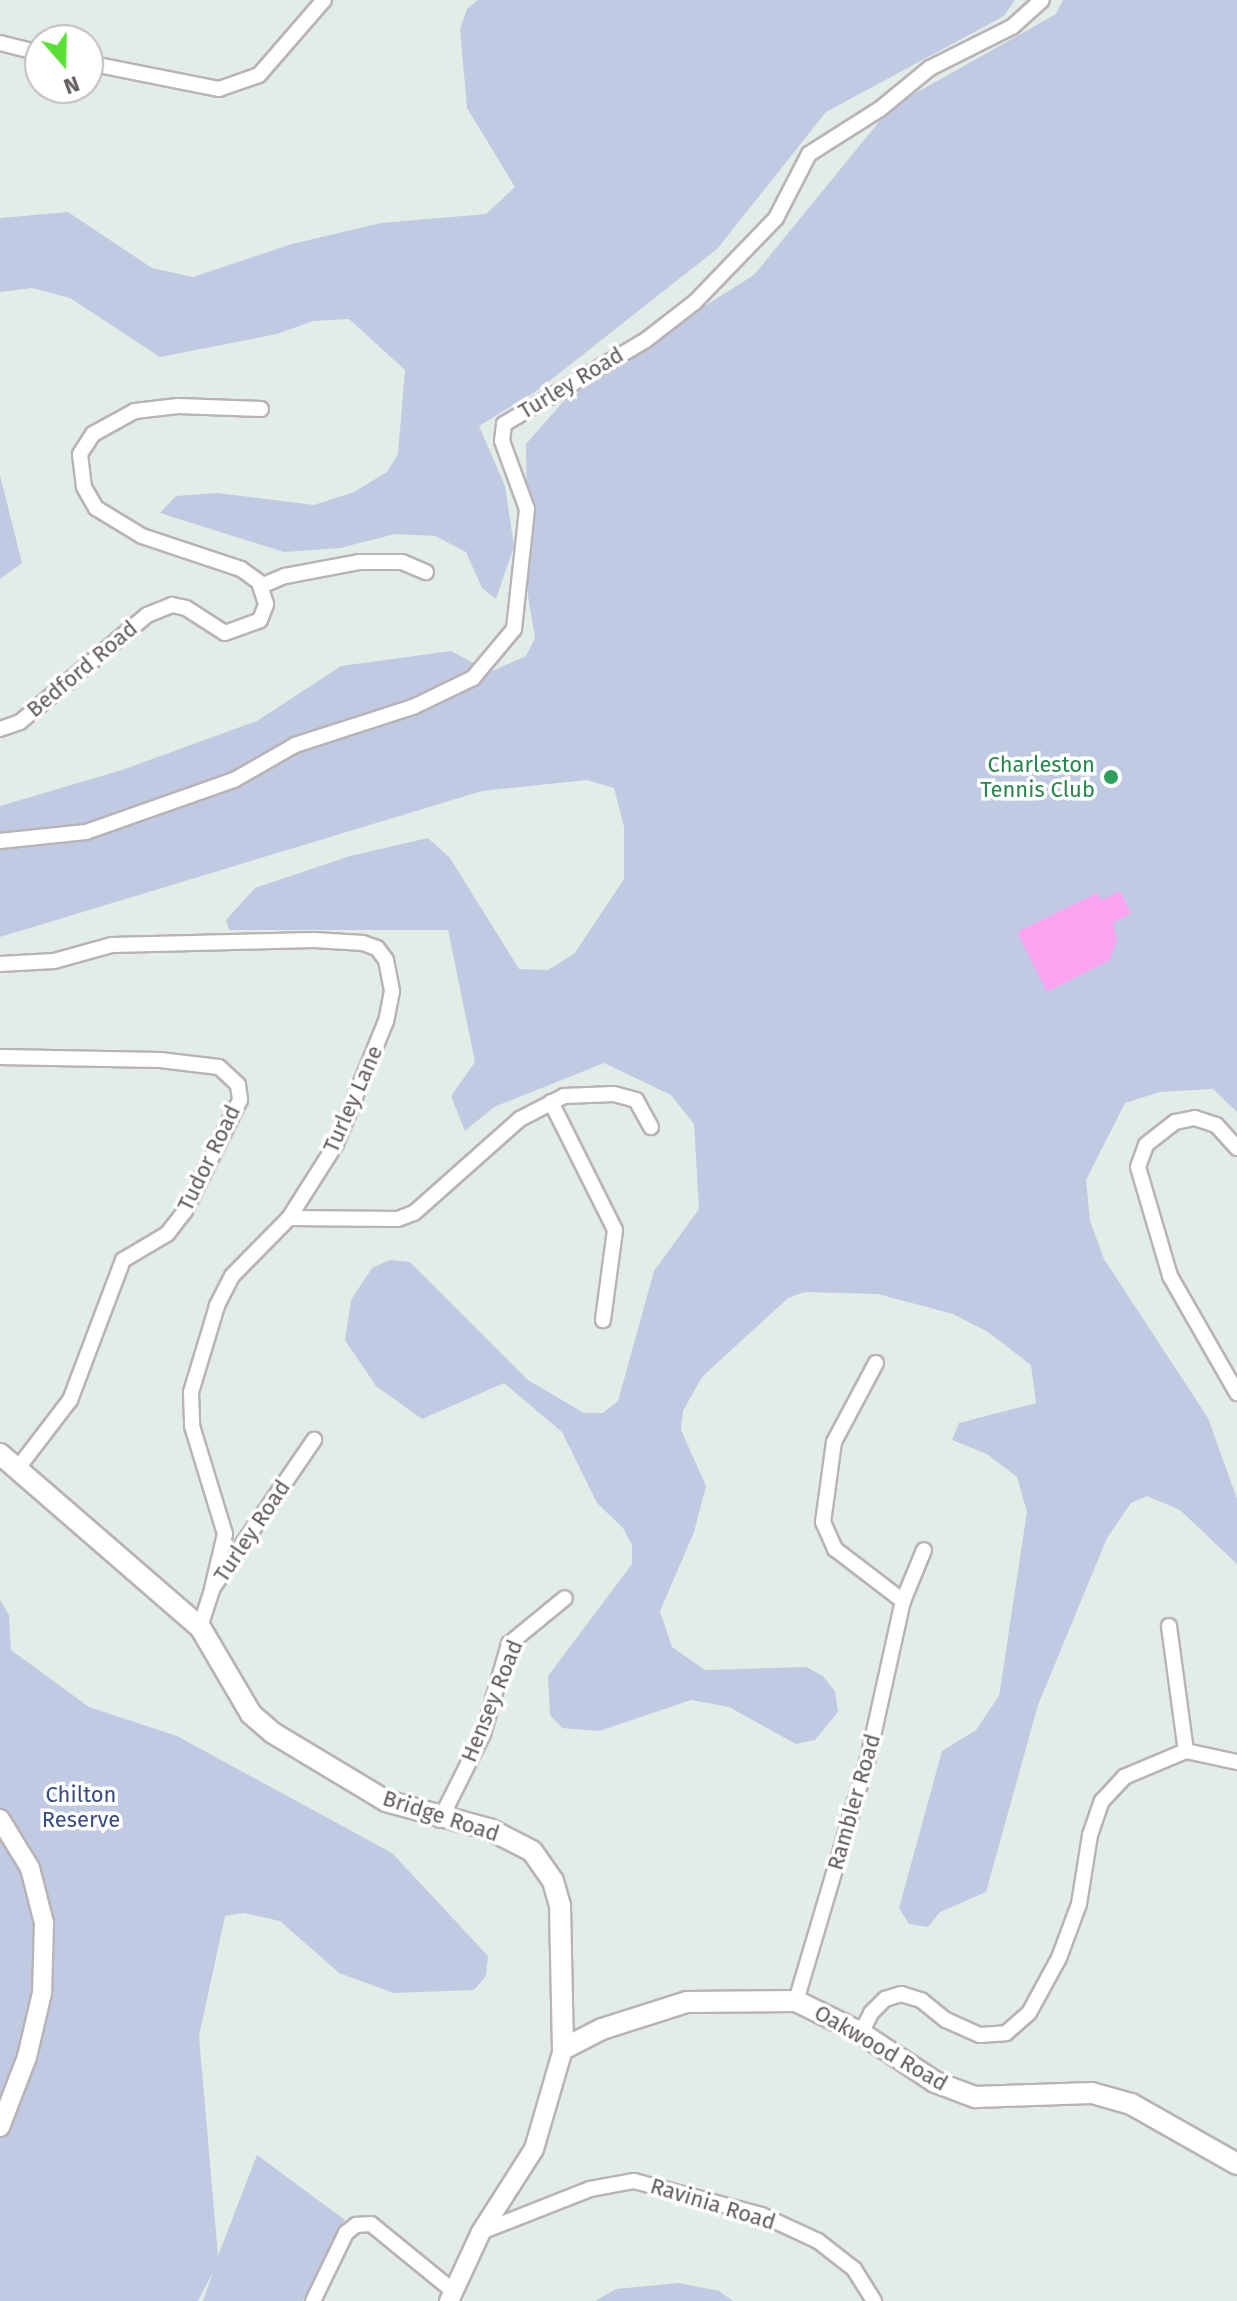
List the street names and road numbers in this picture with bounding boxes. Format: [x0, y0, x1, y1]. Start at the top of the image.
street label: Turley Road [514, 341, 628, 425]
street label: Bedford Road [21, 615, 143, 723]
street label: Turley Lane [318, 1041, 388, 1157]
street label: Tudor Road [172, 1101, 246, 1215]
street label: Turley Road [208, 1475, 296, 1587]
street label: Hensey Road [456, 1636, 528, 1766]
street label: Rambler Road [822, 1731, 886, 1873]
street label: Bridge Road [379, 1785, 503, 1847]
street label: Oakwood Road [810, 1999, 952, 2097]
street label: Ravinia Road [647, 2172, 779, 2236]

